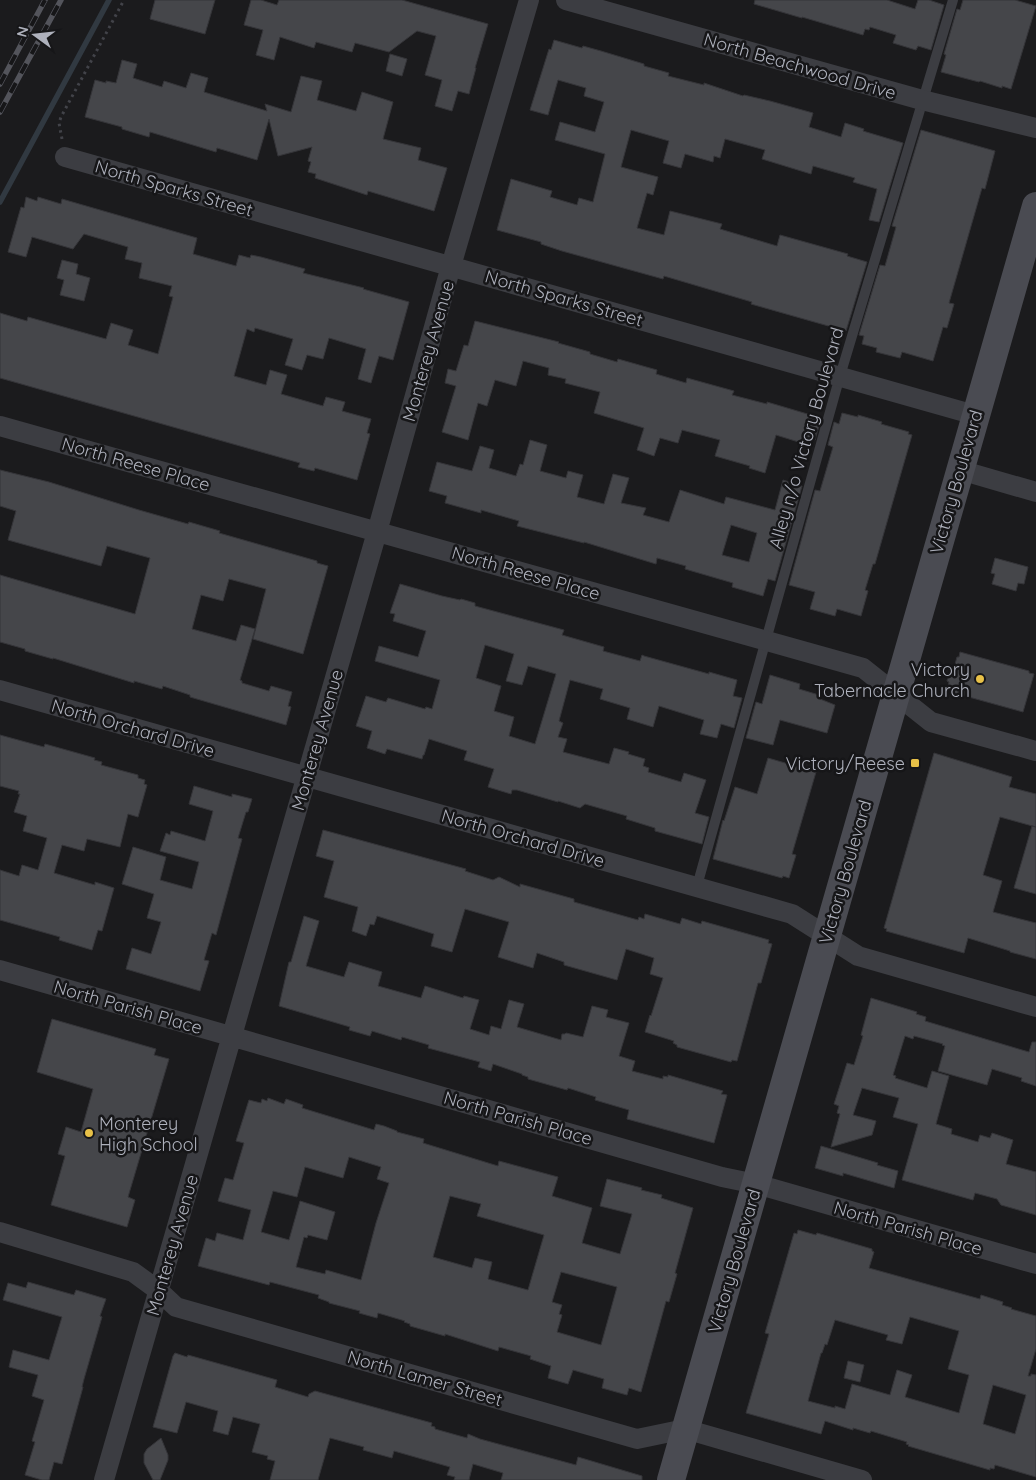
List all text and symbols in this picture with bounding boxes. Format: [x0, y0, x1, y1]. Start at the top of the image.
north arrow [10, 10, 60, 60]
text: N [12, 24, 32, 39]
street label: North Beachwood Drive [701, 28, 899, 104]
street label: North Sparks Street [92, 154, 256, 222]
street label: North Sparks Street [482, 264, 646, 332]
street label: Monterey Avenue [397, 278, 459, 424]
street label: Alley n/o Victory Boulevard [763, 325, 849, 551]
street label: Victory Boulevard [924, 407, 988, 557]
street label: North Reese Place [59, 432, 213, 496]
street label: North Reese Place [449, 541, 603, 605]
place label: Victory Tabernacle Church [814, 658, 970, 702]
street label: Monterey Avenue [286, 667, 348, 813]
marker: Victory Tabernacle Church [974, 673, 986, 685]
street label: North Orchard Drive [49, 694, 217, 762]
place label: Victory/Reese [785, 752, 905, 775]
marker: Victory/Reese [909, 757, 921, 769]
street label: Victory Boulevard [813, 797, 877, 947]
street label: North Orchard Drive [439, 804, 607, 872]
street label: North Parish Place [51, 975, 205, 1039]
street label: North Parish Place [441, 1086, 595, 1150]
place label: Monterey High School [99, 1112, 198, 1156]
marker: Monterey High School [83, 1127, 95, 1139]
street label: Monterey Avenue [141, 1172, 203, 1318]
street label: Victory Boulevard [702, 1186, 766, 1336]
street label: North Parish Place [831, 1196, 985, 1260]
street label: North Lamer Street [345, 1345, 505, 1411]

